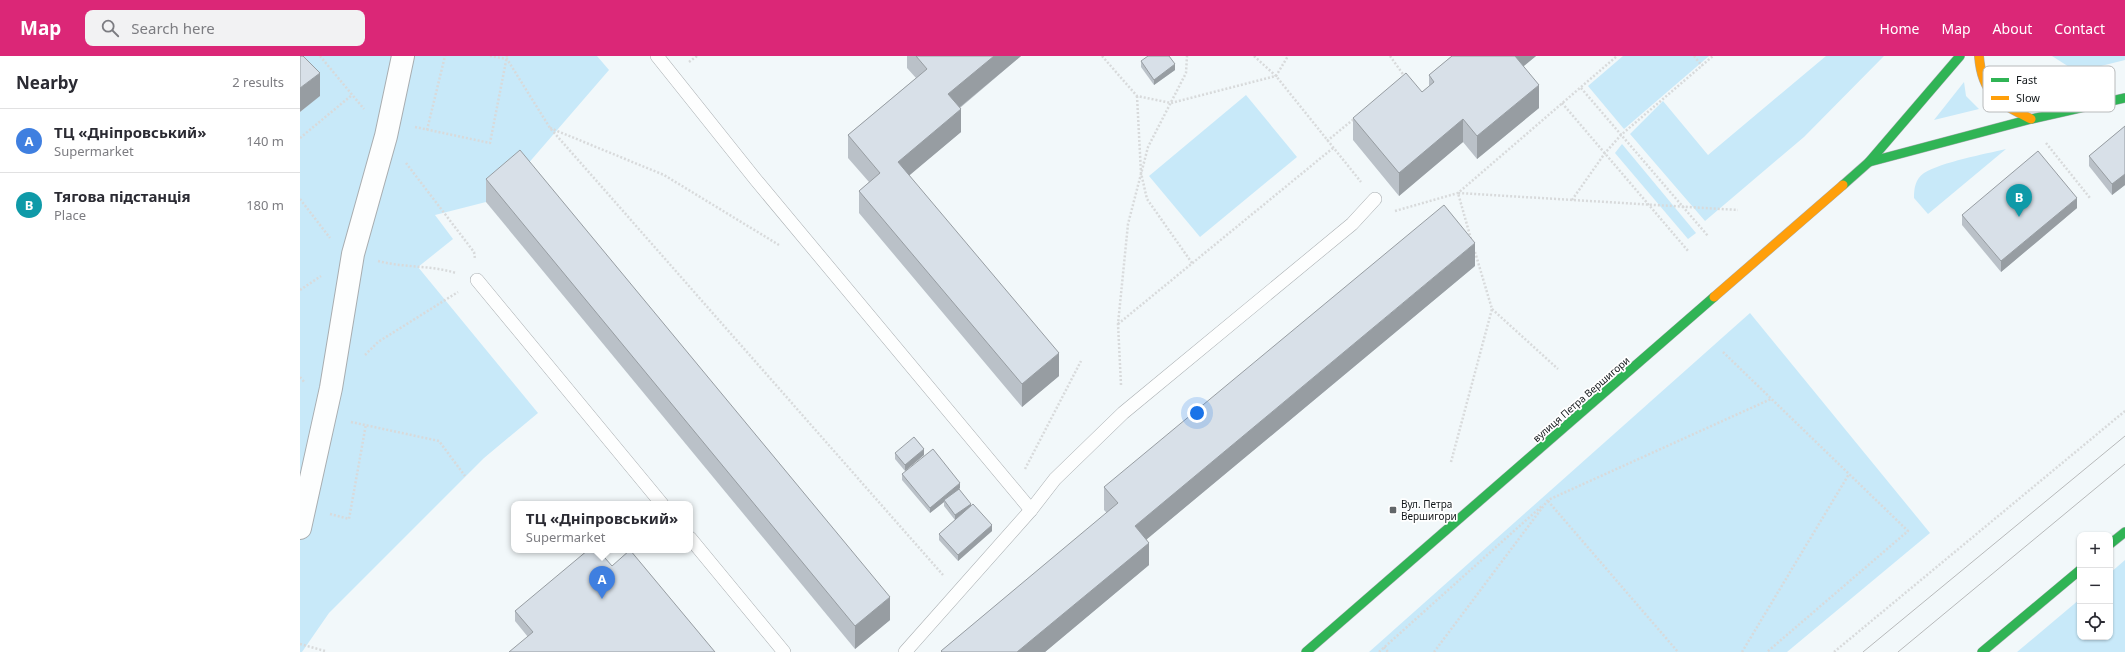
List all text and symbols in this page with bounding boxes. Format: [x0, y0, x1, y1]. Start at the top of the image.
search box [85, 10, 365, 46]
text: Map [20, 15, 61, 41]
icon: search [99, 17, 121, 39]
text: Search here [131, 18, 215, 38]
text: Home [1880, 19, 1919, 38]
text: Map [1941, 19, 1971, 38]
text: About [1993, 19, 2032, 38]
text: Contact [2054, 19, 2105, 38]
legend [1983, 66, 2115, 112]
text: Nearby [16, 71, 78, 94]
text: Fast [2016, 72, 2037, 87]
text: 2 results [232, 73, 284, 91]
text: Slow [2016, 90, 2040, 105]
text: ТЦ «Дніпровський» [54, 122, 206, 142]
text: A [25, 132, 34, 150]
text: 140 m [246, 132, 284, 150]
text: Supermarket [54, 142, 134, 160]
pin: B [2006, 184, 2032, 217]
text: Тягова пiдстанцiя [54, 186, 191, 206]
text: B [25, 196, 33, 214]
text: 180 m [246, 196, 284, 214]
text: Place [54, 206, 86, 224]
street label: вулиця Петра Вершигори [1530, 353, 1632, 445]
your location [1187, 403, 1207, 423]
place label: Вул. Петра Вершигори [1401, 497, 1457, 523]
popup [511, 501, 693, 553]
marker: Вул. Петра Вершигори [1388, 505, 1398, 515]
text: ТЦ «Дніпровський» [526, 508, 678, 528]
text: Supermarket [526, 528, 605, 546]
map controls [2077, 532, 2113, 640]
button: + [2077, 532, 2113, 568]
pin: A [589, 566, 615, 599]
button: − [2077, 568, 2113, 604]
button: locate [2077, 604, 2113, 640]

